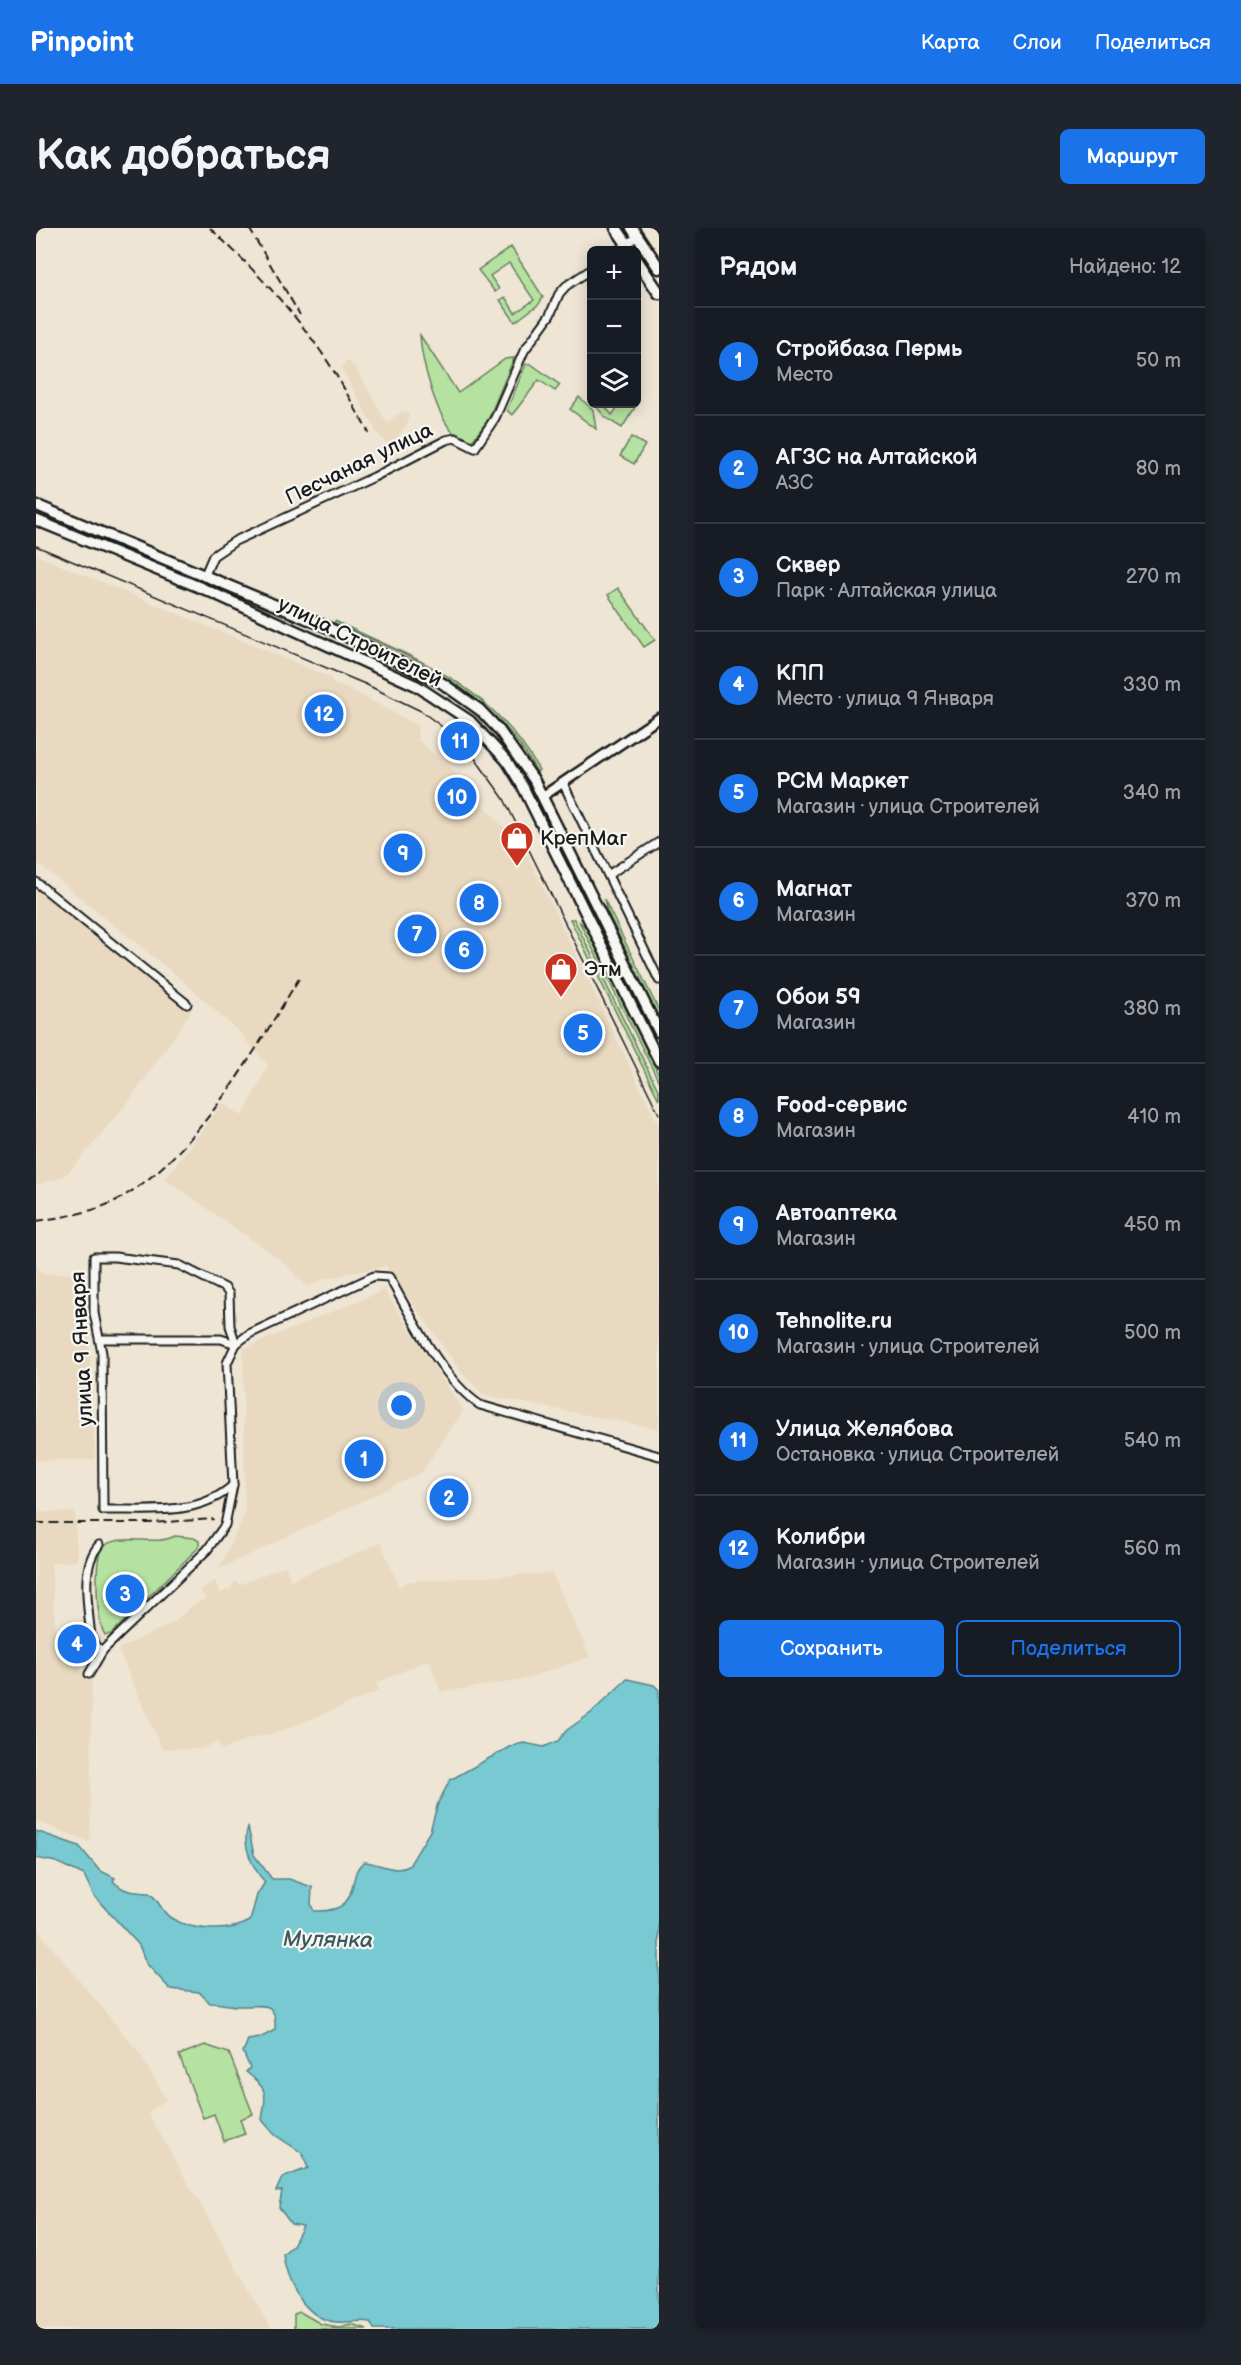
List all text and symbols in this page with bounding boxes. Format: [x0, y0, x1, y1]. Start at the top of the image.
text: Pinpoint [30, 26, 134, 59]
text: Карта [921, 30, 980, 55]
text: Слои [1013, 30, 1062, 55]
text: Поделиться [1095, 30, 1211, 55]
button: Маршрут [1060, 129, 1205, 184]
text: Как добраться [36, 131, 331, 182]
map controls [587, 246, 641, 408]
button: + [587, 246, 641, 300]
text: Рядом [719, 252, 797, 283]
text: Найдено: 12 [1069, 255, 1181, 279]
button: − [587, 300, 641, 354]
text: Стройбаза Пермь [776, 336, 962, 363]
text: 1 [734, 349, 743, 373]
text: 50 m [1136, 349, 1181, 373]
button: layers [587, 354, 641, 408]
text: Место [776, 363, 833, 387]
street label: Песчаная улица [281, 417, 437, 510]
text: АГЗС на Алтайской [776, 444, 977, 471]
text: 2 [733, 457, 744, 481]
text: 80 m [1136, 457, 1181, 481]
text: АЗС [776, 471, 813, 495]
text: Сквер [776, 552, 840, 579]
text: 3 [733, 565, 744, 589]
text: 270 m [1126, 565, 1181, 589]
text: Парк · Алтайская улица [776, 579, 997, 603]
street label: улица Строителей [274, 591, 446, 693]
text: КПП [776, 660, 824, 687]
text: 4 [733, 673, 744, 697]
text: 330 m [1123, 673, 1181, 697]
text: Место · улица 9 Января [776, 687, 994, 711]
pin: 12 [304, 692, 344, 736]
pin: 11 [440, 718, 480, 764]
text: РСМ Маркет [776, 768, 909, 795]
pin: 10 [438, 774, 476, 820]
text: 5 [733, 781, 744, 805]
text: 340 m [1123, 781, 1181, 805]
text: Магазин · улица Строителей [776, 795, 1040, 819]
shop icon: КрепМаг [499, 820, 535, 867]
place label: КрепМаг [540, 826, 627, 851]
pin: 9 [384, 830, 422, 876]
text: Магнат [776, 876, 852, 903]
pin: 8 [460, 880, 498, 926]
text: 6 [732, 889, 745, 913]
text: 370 m [1125, 889, 1181, 913]
text: Магазин [776, 903, 856, 927]
pin: 7 [398, 912, 436, 956]
pin: 6 [444, 928, 484, 972]
shop icon: Этм [543, 951, 579, 998]
place label: Этм [584, 957, 622, 982]
text: Обои 59 [776, 984, 861, 1011]
text: 7 [733, 997, 744, 1021]
text: 380 m [1123, 997, 1181, 1021]
pin: 5 [564, 1010, 602, 1056]
text: Магазин [776, 1011, 856, 1035]
text: Food-сервис [776, 1092, 907, 1119]
text: 8 [732, 1105, 745, 1129]
text: 410 m [1127, 1105, 1181, 1129]
text: Магазин [776, 1119, 856, 1143]
text: Автоаптека [776, 1200, 897, 1227]
text: 9 [733, 1213, 744, 1237]
text: 450 m [1124, 1213, 1181, 1237]
text: Магазин [776, 1227, 856, 1251]
street label: улица 9 Января [65, 1271, 99, 1427]
text: Tehnolite.ru [776, 1308, 892, 1335]
text: 10 [728, 1321, 749, 1345]
text: 500 m [1124, 1321, 1181, 1345]
text: Магазин · улица Строителей [776, 1335, 1040, 1359]
your location [387, 1391, 416, 1420]
text: Улица Желябова [776, 1416, 953, 1443]
text: 11 [730, 1429, 747, 1453]
text: 540 m [1124, 1429, 1181, 1453]
pin: 1 [344, 1436, 384, 1482]
text: Остановка · улица Строителей [776, 1443, 1059, 1467]
pin: 2 [430, 1476, 468, 1520]
text: Колибри [776, 1524, 866, 1551]
text: 12 [728, 1537, 749, 1561]
text: 560 m [1124, 1537, 1181, 1561]
text: Магазин · улица Строителей [776, 1551, 1040, 1575]
pin: 3 [106, 1572, 145, 1616]
button: Сохранить [719, 1620, 944, 1677]
button: Поделиться [956, 1620, 1181, 1677]
pin: 4 [58, 1622, 96, 1666]
water label: Мулянка [283, 1926, 373, 1954]

